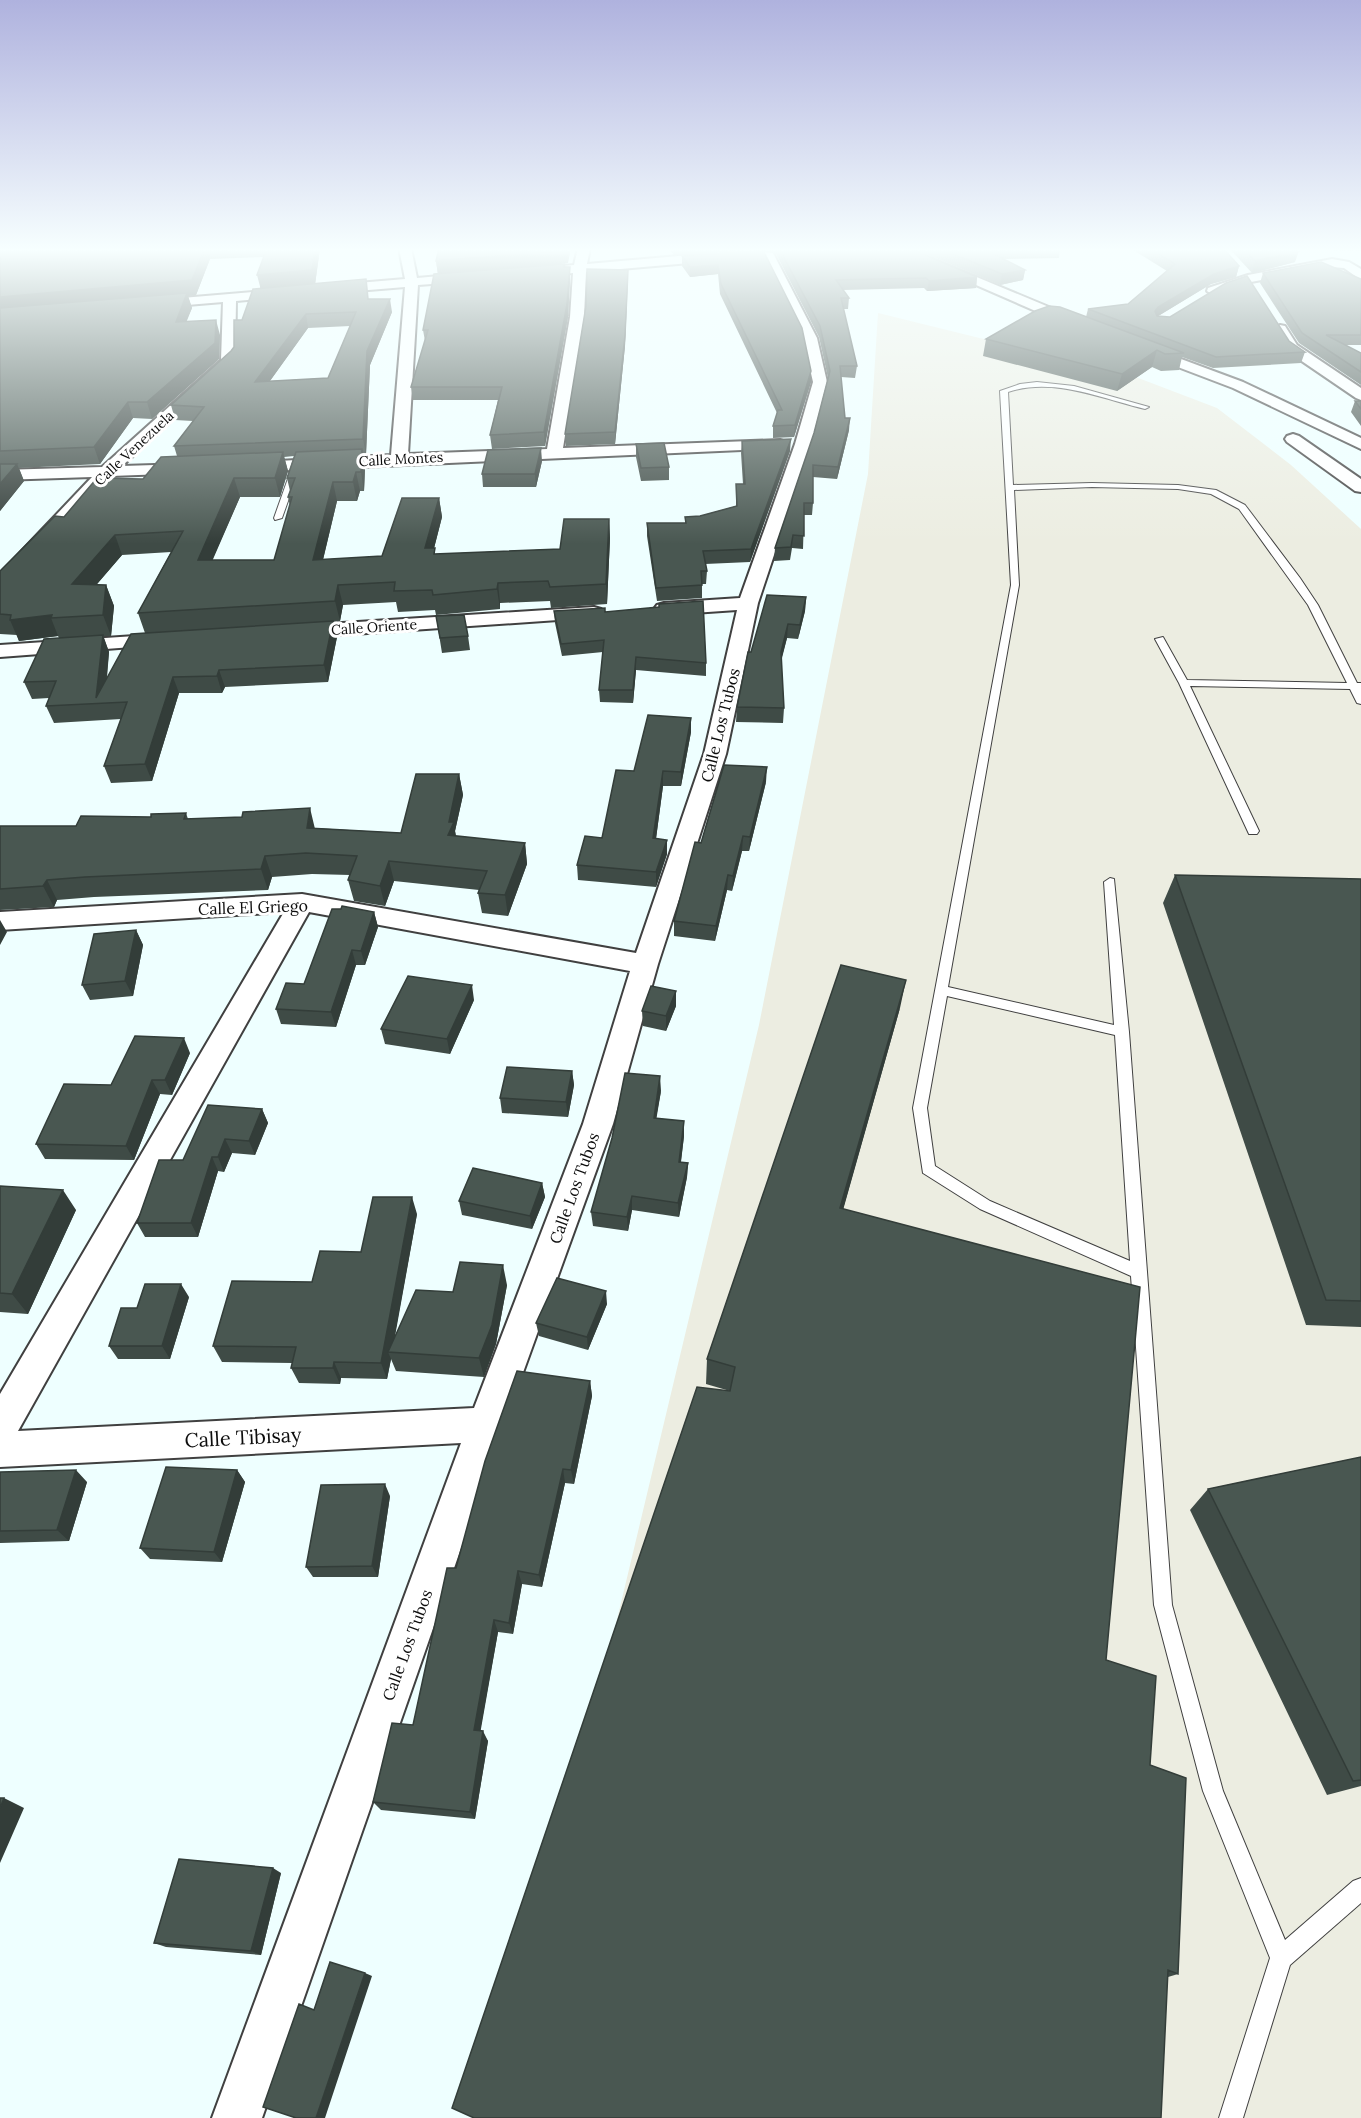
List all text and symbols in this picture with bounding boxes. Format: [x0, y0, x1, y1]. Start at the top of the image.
street label: Calle Venezuela [90, 407, 178, 489]
street label: Calle Montes [358, 448, 444, 470]
street label: Calle Oriente [330, 615, 418, 639]
street label: Calle Los Tubos [696, 666, 744, 784]
street label: Calle El Griego [198, 895, 308, 919]
street label: Calle Los Tubos [545, 1130, 603, 1246]
street label: Calle Tibisay [184, 1421, 302, 1453]
street label: Calle Los Tubos [378, 1587, 436, 1703]

